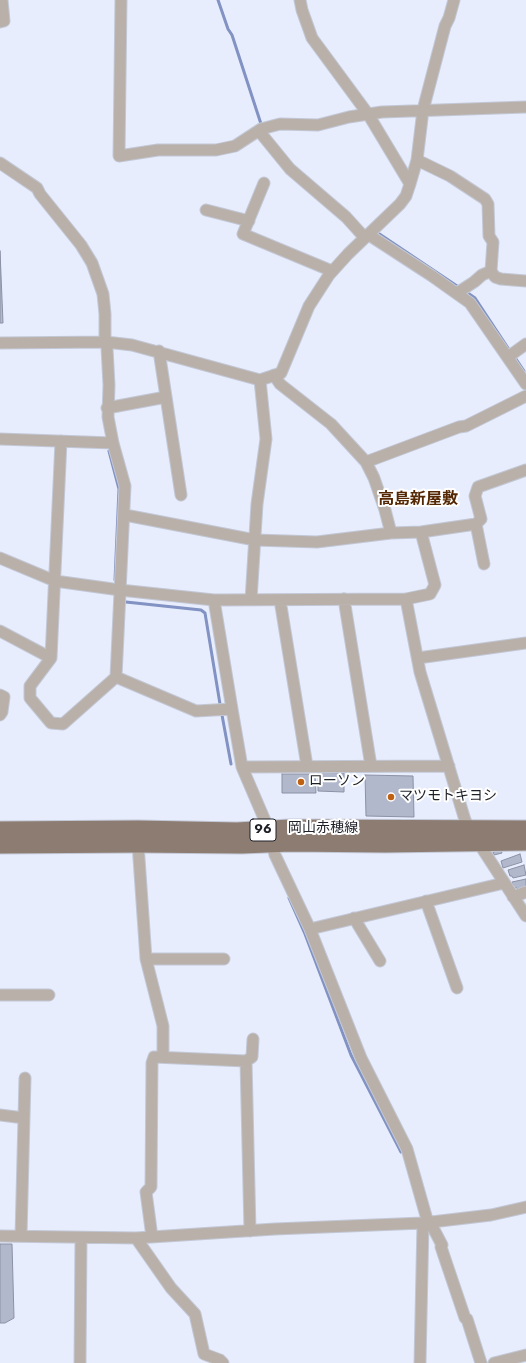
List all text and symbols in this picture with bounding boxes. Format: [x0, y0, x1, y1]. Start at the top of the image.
district label: 高島新屋敷 [378, 490, 458, 510]
place label: ローソン [309, 774, 365, 790]
marker: ローソン [296, 777, 306, 787]
place label: マツモトキヨシ [399, 789, 497, 805]
marker: マツモトキヨシ [386, 792, 396, 802]
road number: 96 [250, 819, 276, 841]
street label: 岡山赤穂線 [288, 821, 358, 837]

